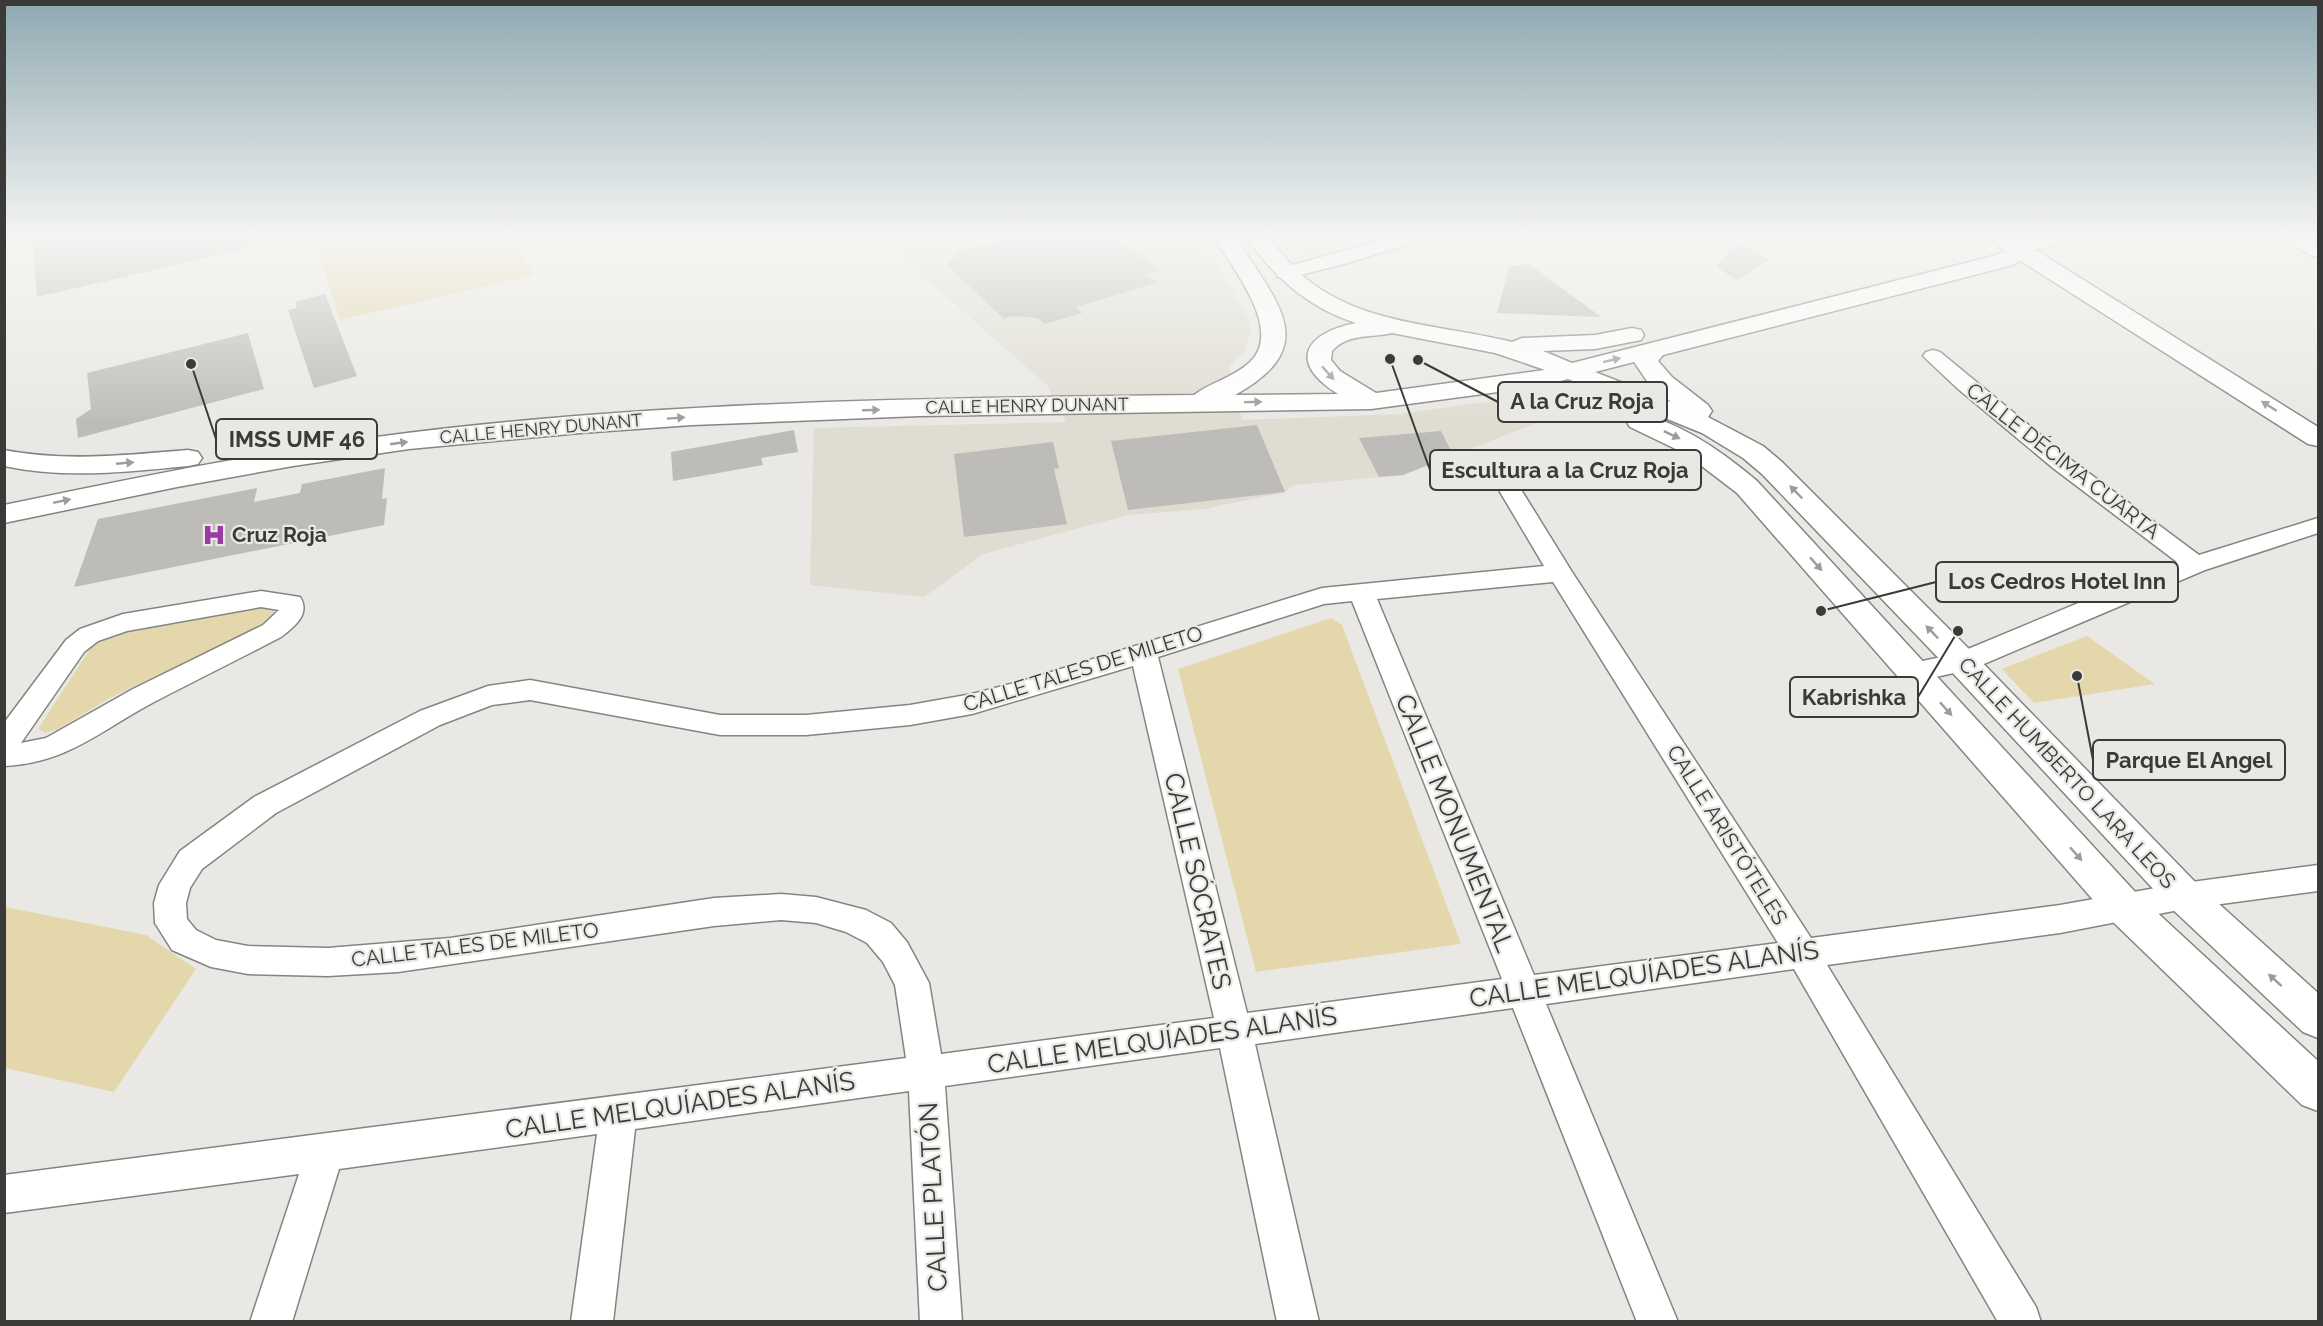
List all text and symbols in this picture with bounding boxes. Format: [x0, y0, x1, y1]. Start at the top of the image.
one-way arrow [1603, 354, 1621, 364]
one-way arrow [1321, 365, 1334, 380]
street label: CALLE DÉCIMA CUARTA [1962, 377, 2165, 544]
callout: A la Cruz Roja [1498, 382, 1667, 422]
text: A la Cruz Roja [1510, 388, 1654, 414]
street label: CALLE HENRY DUNANT [925, 393, 1129, 418]
one-way arrow [1243, 397, 1262, 407]
one-way arrow [2261, 401, 2277, 412]
one-way arrow [862, 405, 881, 414]
street label: CALLE HENRY DUNANT [439, 409, 643, 448]
one-way arrow [667, 413, 686, 422]
callout: IMSS UMF 46 [216, 419, 377, 459]
text: IMSS UMF 46 [229, 426, 365, 452]
one-way arrow [1663, 430, 1681, 440]
one-way arrow [389, 439, 408, 448]
callout: Escultura a la Cruz Roja [1430, 450, 1701, 490]
text: Escultura a la Cruz Roja [1441, 457, 1689, 483]
one-way arrow [116, 458, 135, 468]
one-way arrow [1789, 485, 1803, 500]
one-way arrow [52, 496, 71, 505]
hospital icon: Cruz Roja [201, 522, 227, 548]
place label: Cruz Roja [232, 522, 327, 547]
one-way arrow [1809, 556, 1823, 571]
callout: Los Cedros Hotel Inn [1936, 562, 2178, 602]
text: Los Cedros Hotel Inn [1948, 568, 2166, 594]
street label: CALLE TALES DE MILETO [960, 620, 1206, 717]
one-way arrow [1926, 625, 1940, 639]
street label: CALLE HUMBERTO LARA LEOS [1954, 652, 2181, 894]
callout: Kabrishka [1790, 677, 1918, 717]
text: Kabrishka [1802, 684, 1906, 710]
street label: CALLE MONUMENTAL [1389, 690, 1521, 956]
one-way arrow [1939, 701, 1952, 716]
street label: CALLE ARISTÓTELES [1662, 740, 1793, 929]
callout: Parque El Angel [2093, 740, 2285, 780]
text: Parque El Angel [2106, 747, 2274, 773]
street label: CALLE SÓCRATES [1159, 770, 1238, 992]
one-way arrow [2069, 846, 2082, 861]
street label: CALLE TALES DE MILETO [350, 917, 600, 972]
street label: CALLE MELQUÍADES ALANÍS [1467, 935, 1821, 1013]
one-way arrow [2268, 973, 2283, 987]
street label: CALLE MELQUÍADES ALANÍS [985, 1001, 1339, 1079]
street label: CALLE MELQUÍADES ALANÍS [503, 1066, 857, 1144]
street label: CALLE PLATÓN [912, 1101, 953, 1293]

